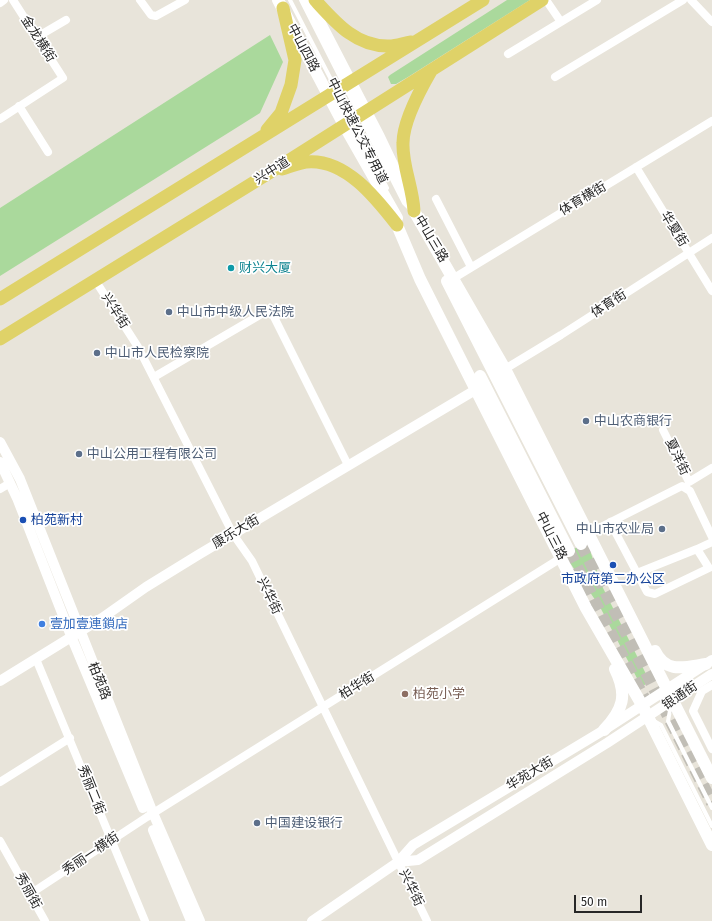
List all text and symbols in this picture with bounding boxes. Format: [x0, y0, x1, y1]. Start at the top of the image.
street label: 金龙横街 [17, 13, 59, 65]
street label: 中山四路 [284, 21, 322, 75]
street label: 中山快速公交专用道 [323, 75, 391, 187]
street label: 兴中道 [251, 154, 293, 188]
street label: 体育横街 [557, 179, 609, 219]
street label: 华夏街 [657, 208, 691, 250]
street label: 中山三路 [411, 213, 451, 265]
place label: 财兴大厦 [239, 260, 291, 276]
marker: 财兴大厦 [226, 263, 236, 273]
street label: 体育街 [588, 287, 630, 321]
street label: 兴华街 [98, 290, 132, 332]
place label: 中山市中级人民法院 [177, 304, 294, 320]
marker: 中山市中级人民法院 [164, 307, 174, 317]
place label: 中山市人民检察院 [105, 345, 209, 361]
marker: 中山市人民检察院 [92, 348, 102, 358]
place label: 中山农商银行 [594, 413, 672, 429]
marker: 中山农商银行 [581, 416, 591, 426]
street label: 夏洋街 [661, 436, 693, 478]
place label: 中山公用工程有限公司 [87, 446, 217, 462]
marker: 中山公用工程有限公司 [74, 449, 84, 459]
street label: 中山三路 [532, 509, 570, 563]
place label: 柏苑新村 [31, 512, 83, 528]
street label: 康乐大街 [210, 512, 262, 552]
marker: 柏苑新村 [18, 515, 28, 525]
place label: 中山市农业局 [576, 521, 654, 537]
marker: 中山市农业局 [657, 524, 667, 534]
marker: 市政府第二办公区 [608, 560, 618, 570]
place label: 市政府第二办公区 [561, 571, 665, 587]
street label: 兴华街 [253, 575, 285, 617]
place label: 壹加壹連鎖店 [50, 616, 128, 632]
marker: 壹加壹連鎖店 [37, 619, 47, 629]
street label: 柏苑路 [84, 660, 114, 702]
street label: 柏华街 [336, 669, 378, 703]
street label: 银通街 [659, 679, 701, 713]
place label: 柏苑小学 [413, 686, 465, 702]
marker: 柏苑小学 [400, 689, 410, 699]
street label: 华苑大街 [504, 754, 556, 794]
street label: 秀丽二街 [74, 763, 108, 817]
place label: 中国建设银行 [265, 815, 343, 831]
marker: 中国建设银行 [252, 818, 262, 828]
street label: 秀丽一横街 [60, 829, 122, 879]
street label: 兴华街 [395, 867, 427, 909]
street label: 秀丽街 [12, 870, 44, 912]
scale bar [576, 887, 644, 913]
text: 50 m [581, 895, 607, 909]

